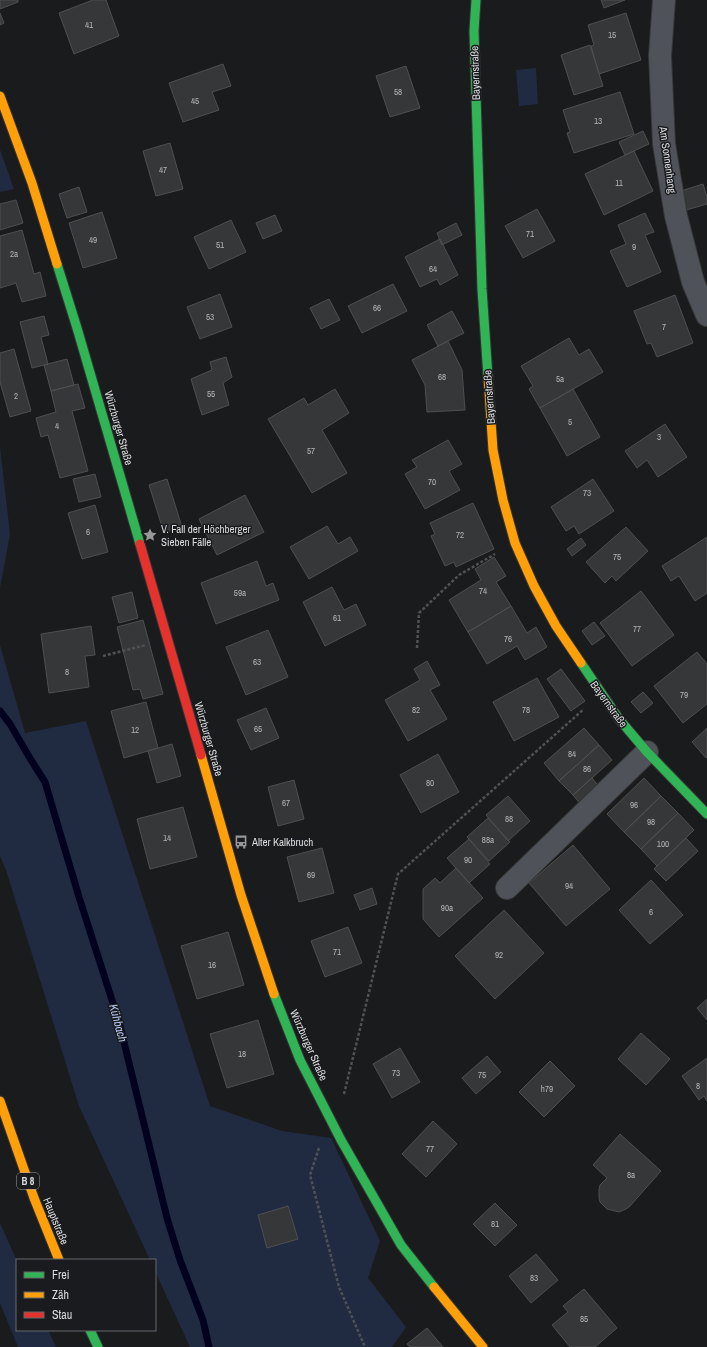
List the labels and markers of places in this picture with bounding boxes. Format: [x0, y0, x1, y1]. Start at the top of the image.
place label: V. Fall der Höchberger Sieben Fälle [161, 522, 250, 549]
place icon: V. Fall der Höchberger Sieben Fälle [142, 527, 158, 543]
bus stop icon: Alter Kalkbruch [233, 834, 249, 850]
place label: Alter Kalkbruch [251, 835, 313, 849]

